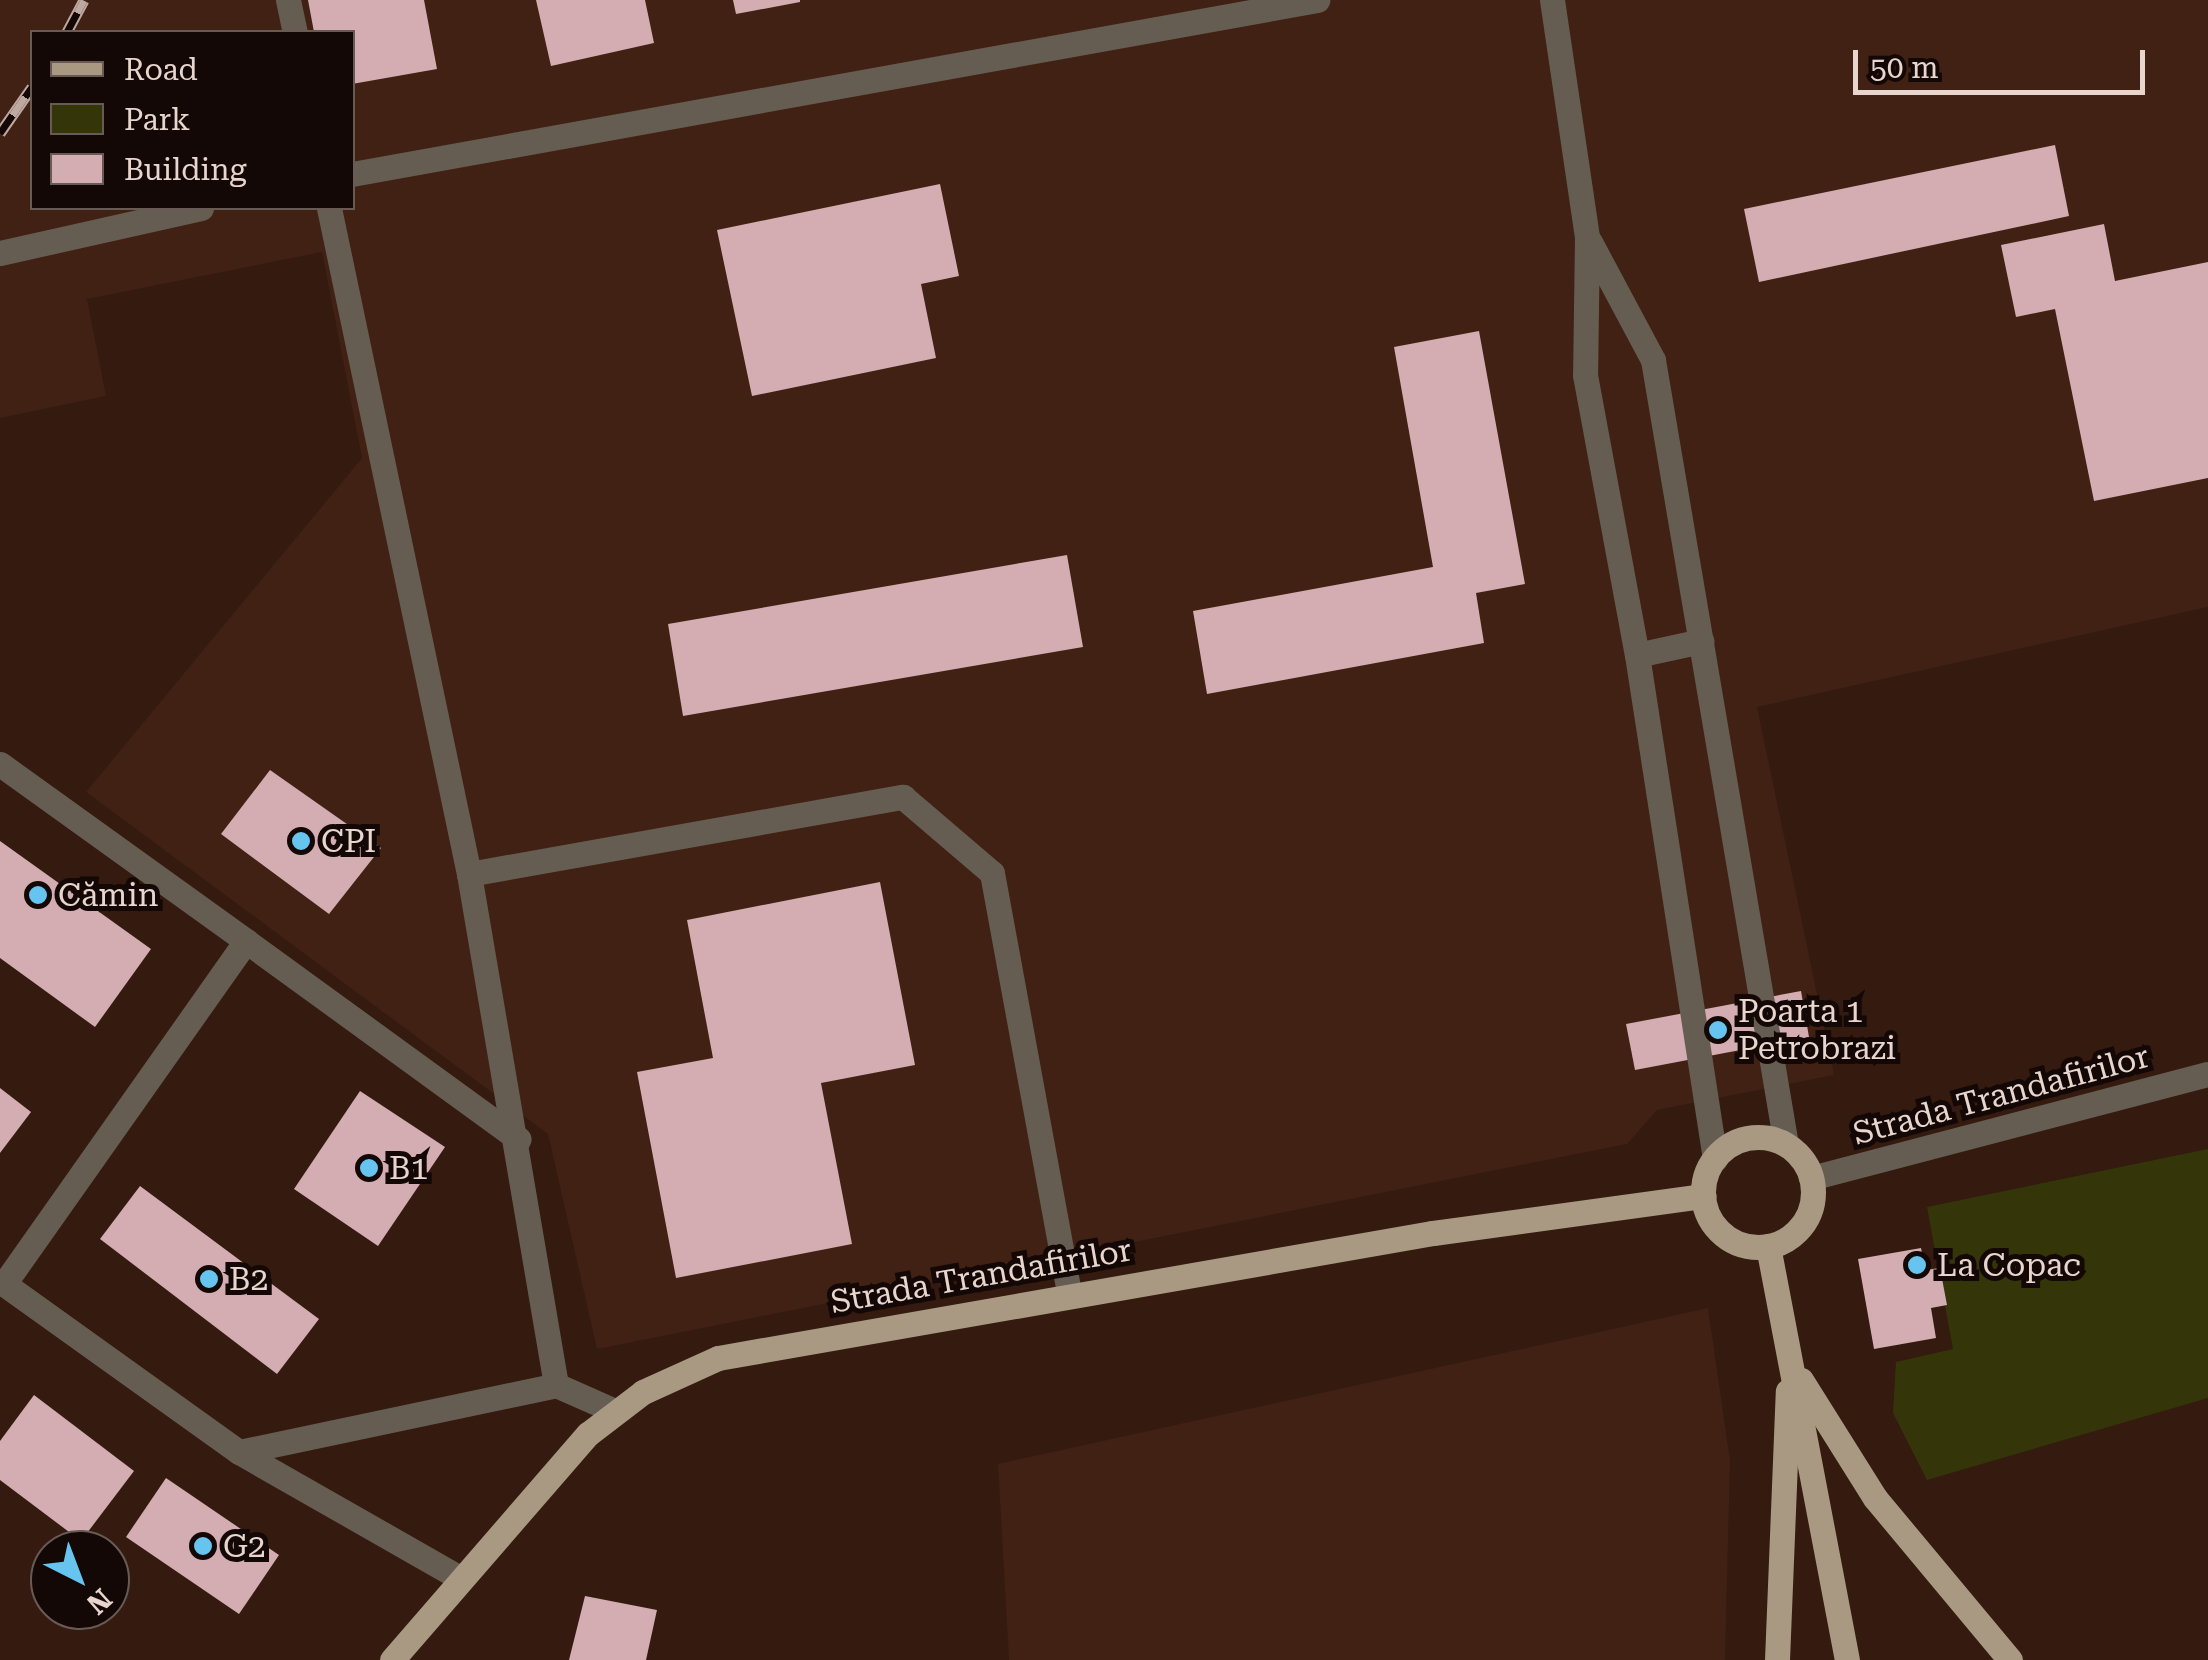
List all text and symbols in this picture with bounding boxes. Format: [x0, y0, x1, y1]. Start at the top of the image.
legend [30, 30, 355, 210]
scale bar [1858, 30, 2150, 92]
text: 50 m [1870, 50, 1939, 85]
text: Road [124, 52, 198, 87]
text: Park [124, 102, 190, 137]
text: Building [124, 152, 247, 187]
place label: CPI [321, 822, 376, 860]
marker: CPI [290, 830, 312, 852]
place label: Cămin [58, 876, 158, 914]
marker: Cămin [27, 884, 49, 906]
place label: Poarta 1 Petrobrazi [1738, 993, 1896, 1068]
marker: Poarta 1 Petrobrazi [1707, 1019, 1729, 1041]
street label: Strada Trandafirilor [1849, 1037, 2153, 1153]
place label: B1 [389, 1149, 428, 1187]
marker: B1 [358, 1157, 380, 1179]
street label: Strada Trandafirilor [828, 1231, 1134, 1321]
place label: La Copac [1937, 1246, 2081, 1284]
marker: La Copac [1906, 1254, 1928, 1276]
place label: B2 [229, 1260, 268, 1298]
marker: B2 [198, 1268, 220, 1290]
place label: G2 [223, 1527, 266, 1565]
north arrow [30, 1530, 130, 1630]
marker: G2 [192, 1535, 214, 1557]
text: N [80, 1582, 118, 1621]

